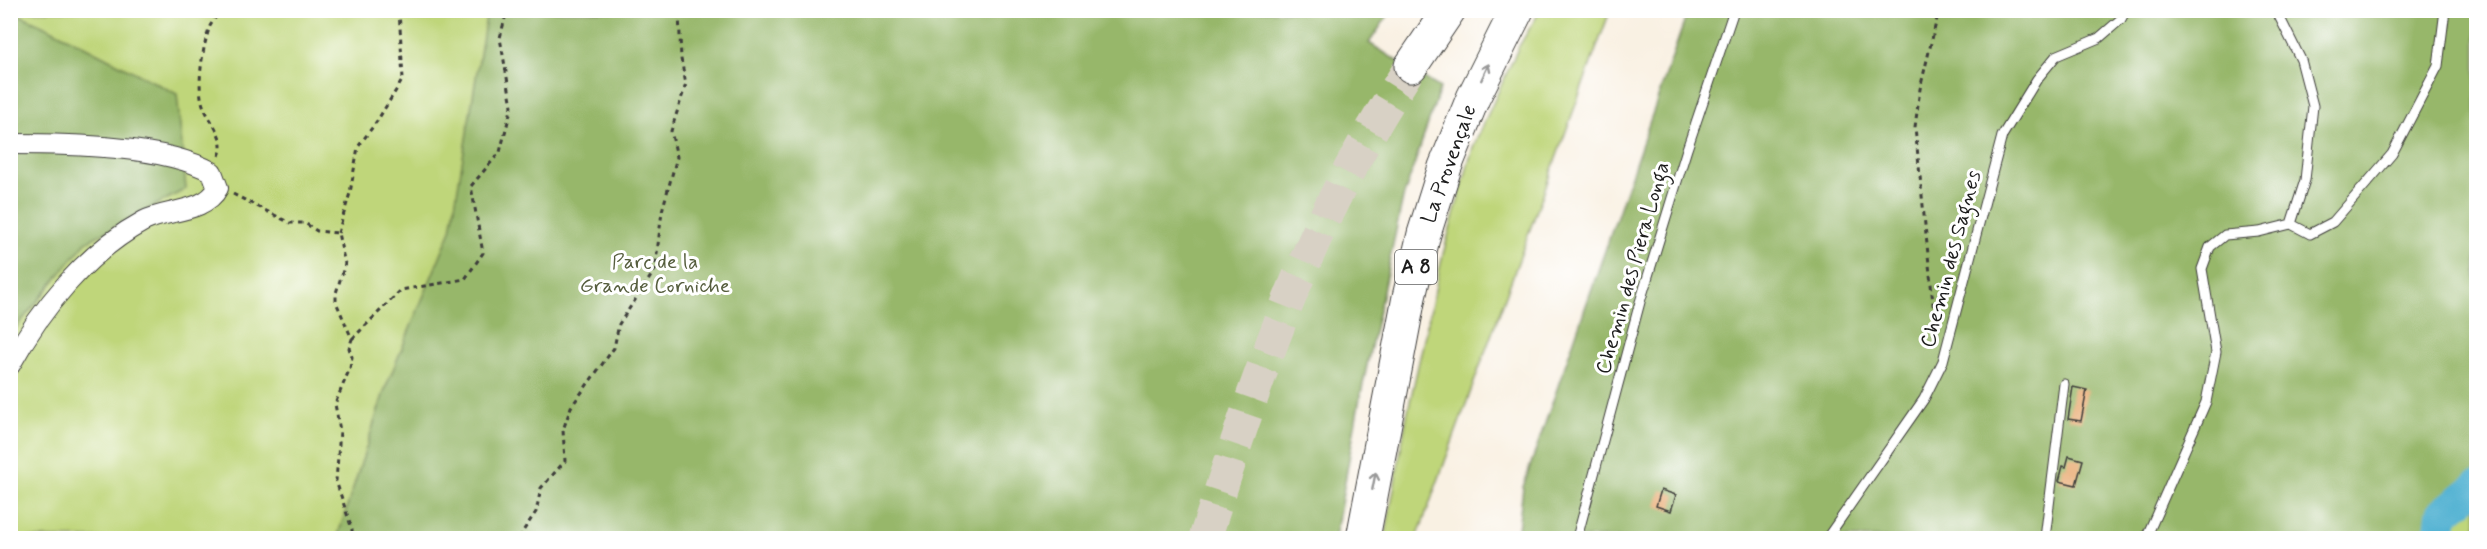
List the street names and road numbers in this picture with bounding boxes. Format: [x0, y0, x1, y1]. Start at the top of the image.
street label: La Provençale [1415, 101, 1483, 227]
street label: Chemin des Piera Longa [1589, 159, 1679, 378]
street label: Chemin des Sagnes [1914, 167, 1990, 351]
road number: A 8 [1395, 250, 1437, 284]

